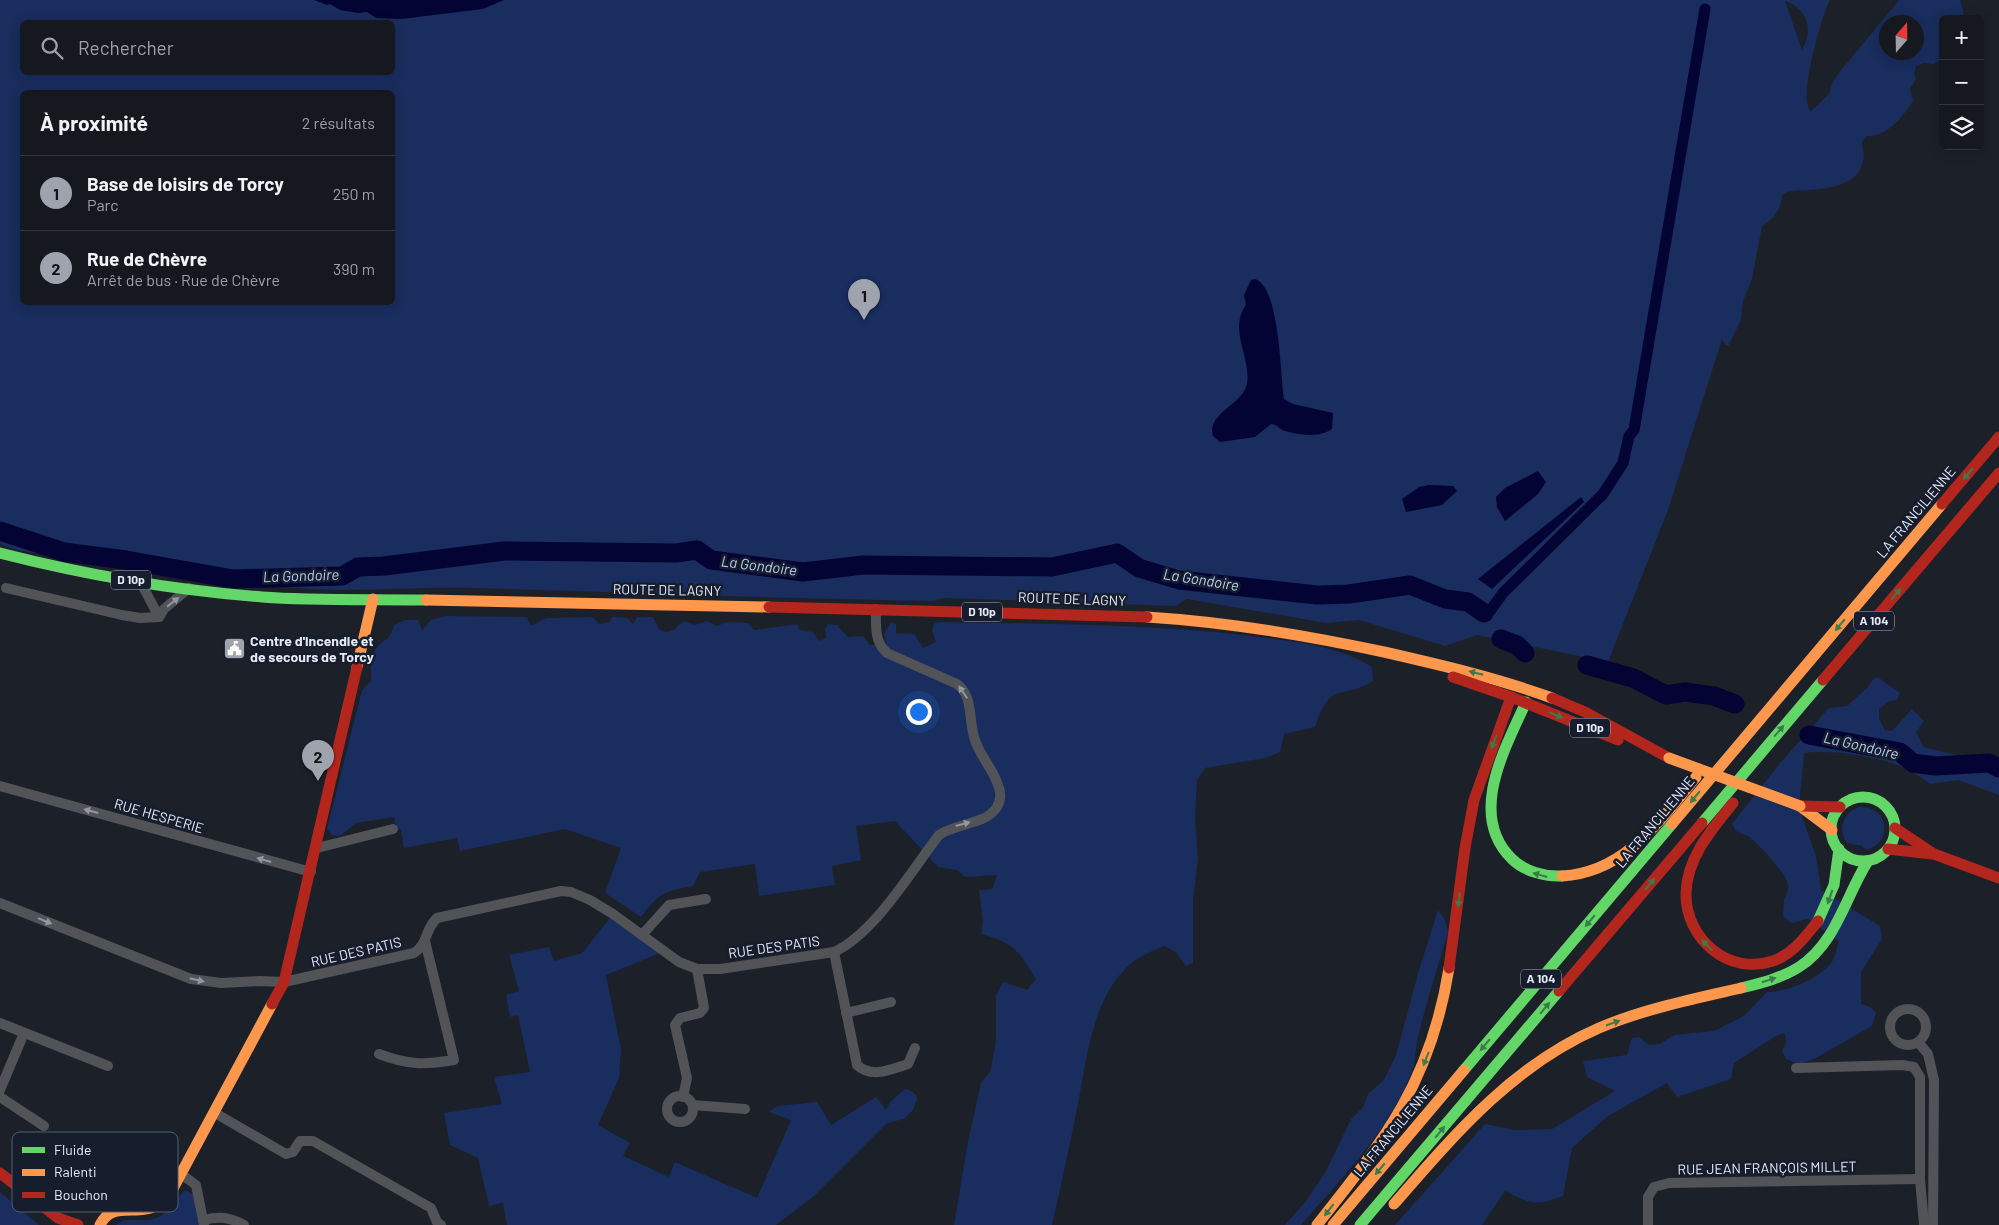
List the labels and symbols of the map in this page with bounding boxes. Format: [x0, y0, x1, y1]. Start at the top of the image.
north arrow [1879, 15, 1924, 60]
pin: 1 [848, 279, 880, 320]
street label: LA FRANCILIENNE [1872, 463, 1959, 561]
one-way arrow [1962, 468, 1973, 481]
water label: La Gondoire [720, 551, 798, 579]
water label: La Gondoire [1162, 564, 1240, 594]
water label: La Gondoire [263, 565, 340, 585]
road number: D 10p [111, 570, 151, 590]
street label: ROUTE DE LAGNY [613, 580, 721, 599]
street label: ROUTE DE LAGNY [1018, 588, 1127, 609]
one-way arrow [1891, 588, 1902, 601]
one-way arrow [166, 596, 179, 607]
road number: D 10p [962, 602, 1002, 622]
road number: A 104 [1854, 612, 1894, 630]
one-way arrow [1834, 619, 1846, 631]
place label: Centre d'incendie et de secours de Torcy [250, 632, 374, 665]
public building icon: Centre d'incendie et de secours de Torcy [222, 637, 246, 661]
one-way arrow [1469, 669, 1484, 677]
one-way arrow [958, 685, 968, 699]
your location [906, 699, 932, 725]
one-way arrow [1549, 711, 1564, 719]
road number: D 10p [1570, 718, 1610, 738]
one-way arrow [1774, 725, 1785, 738]
water label: La Gondoire [1822, 728, 1901, 762]
one-way arrow [1490, 735, 1498, 750]
pin: 2 [302, 740, 334, 781]
street label: LA FRANCILIENNE [1611, 773, 1698, 871]
one-way arrow [1690, 791, 1701, 803]
street label: RUE HESPERIE [113, 795, 206, 836]
one-way arrow [83, 806, 98, 814]
one-way arrow [956, 820, 971, 828]
one-way arrow [256, 855, 271, 863]
one-way arrow [1533, 870, 1548, 878]
one-way arrow [1644, 877, 1655, 890]
one-way arrow [1825, 889, 1833, 904]
one-way arrow [1455, 893, 1463, 909]
one-way arrow [1585, 915, 1596, 927]
one-way arrow [38, 917, 53, 925]
street label: RUE DES PATIS [727, 932, 821, 961]
street label: RUE DES PATIS [309, 933, 403, 970]
one-way arrow [1701, 939, 1713, 951]
road number: A 104 [1521, 970, 1561, 989]
one-way arrow [189, 976, 204, 984]
one-way arrow [1762, 976, 1777, 984]
one-way arrow [1539, 1001, 1550, 1014]
one-way arrow [1605, 1019, 1620, 1026]
one-way arrow [1480, 1039, 1491, 1051]
one-way arrow [1422, 1052, 1430, 1067]
street label: LA FRANCILIENNE [1349, 1082, 1436, 1180]
one-way arrow [1434, 1125, 1445, 1138]
legend [12, 1132, 178, 1212]
text: Fluide [54, 1141, 91, 1158]
street label: RUE JEAN FRANÇOIS MILLET [1677, 1157, 1857, 1178]
one-way arrow [1375, 1162, 1386, 1175]
text: Ralenti [54, 1163, 97, 1180]
text: Bouchon [54, 1186, 108, 1203]
one-way arrow [1324, 1203, 1334, 1217]

